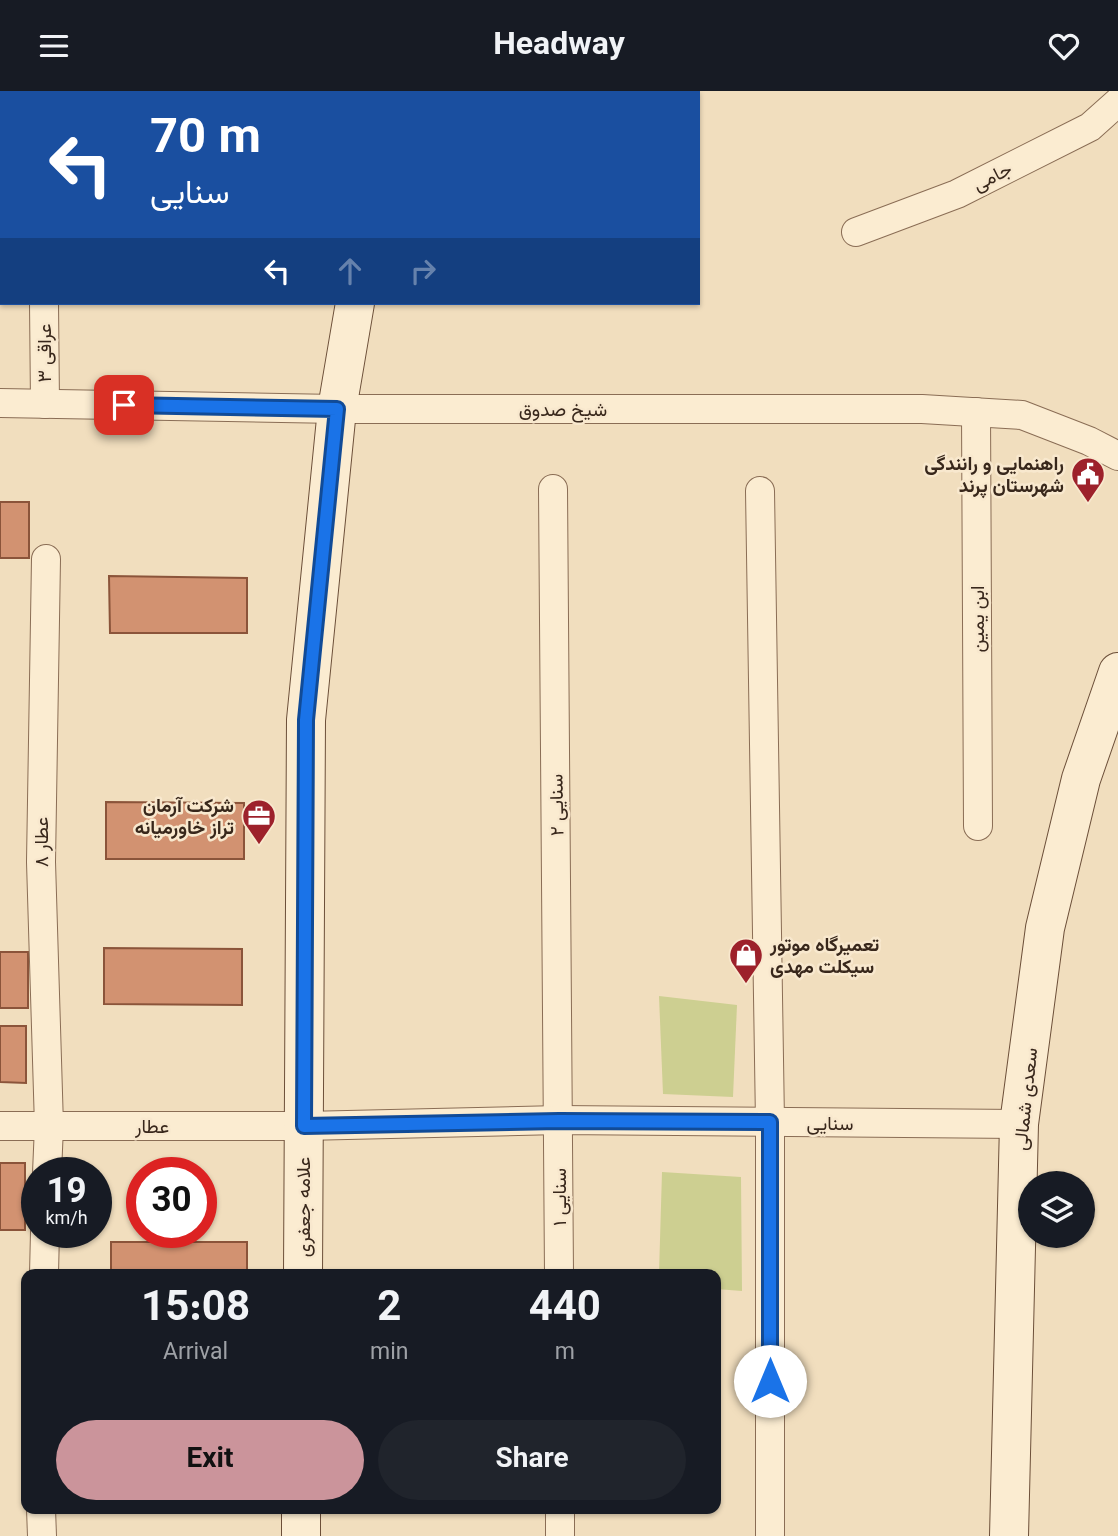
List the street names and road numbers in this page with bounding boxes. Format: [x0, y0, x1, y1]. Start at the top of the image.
street label: جامی [968, 156, 1018, 200]
street label: عراقی ۳ [32, 324, 61, 383]
street label: شیخ صدوق [519, 397, 607, 426]
street label: ابن یمین [965, 586, 994, 652]
street label: سنایی ۲ [543, 774, 574, 836]
street label: عطار ۸ [29, 817, 58, 867]
street label: سعدی شمالی [1008, 1046, 1047, 1152]
street label: سنایی [806, 1111, 854, 1140]
street label: عطار [134, 1114, 169, 1143]
street label: علامه جعفری [291, 1157, 320, 1257]
street label: سنایی ۱ [547, 1168, 576, 1226]

